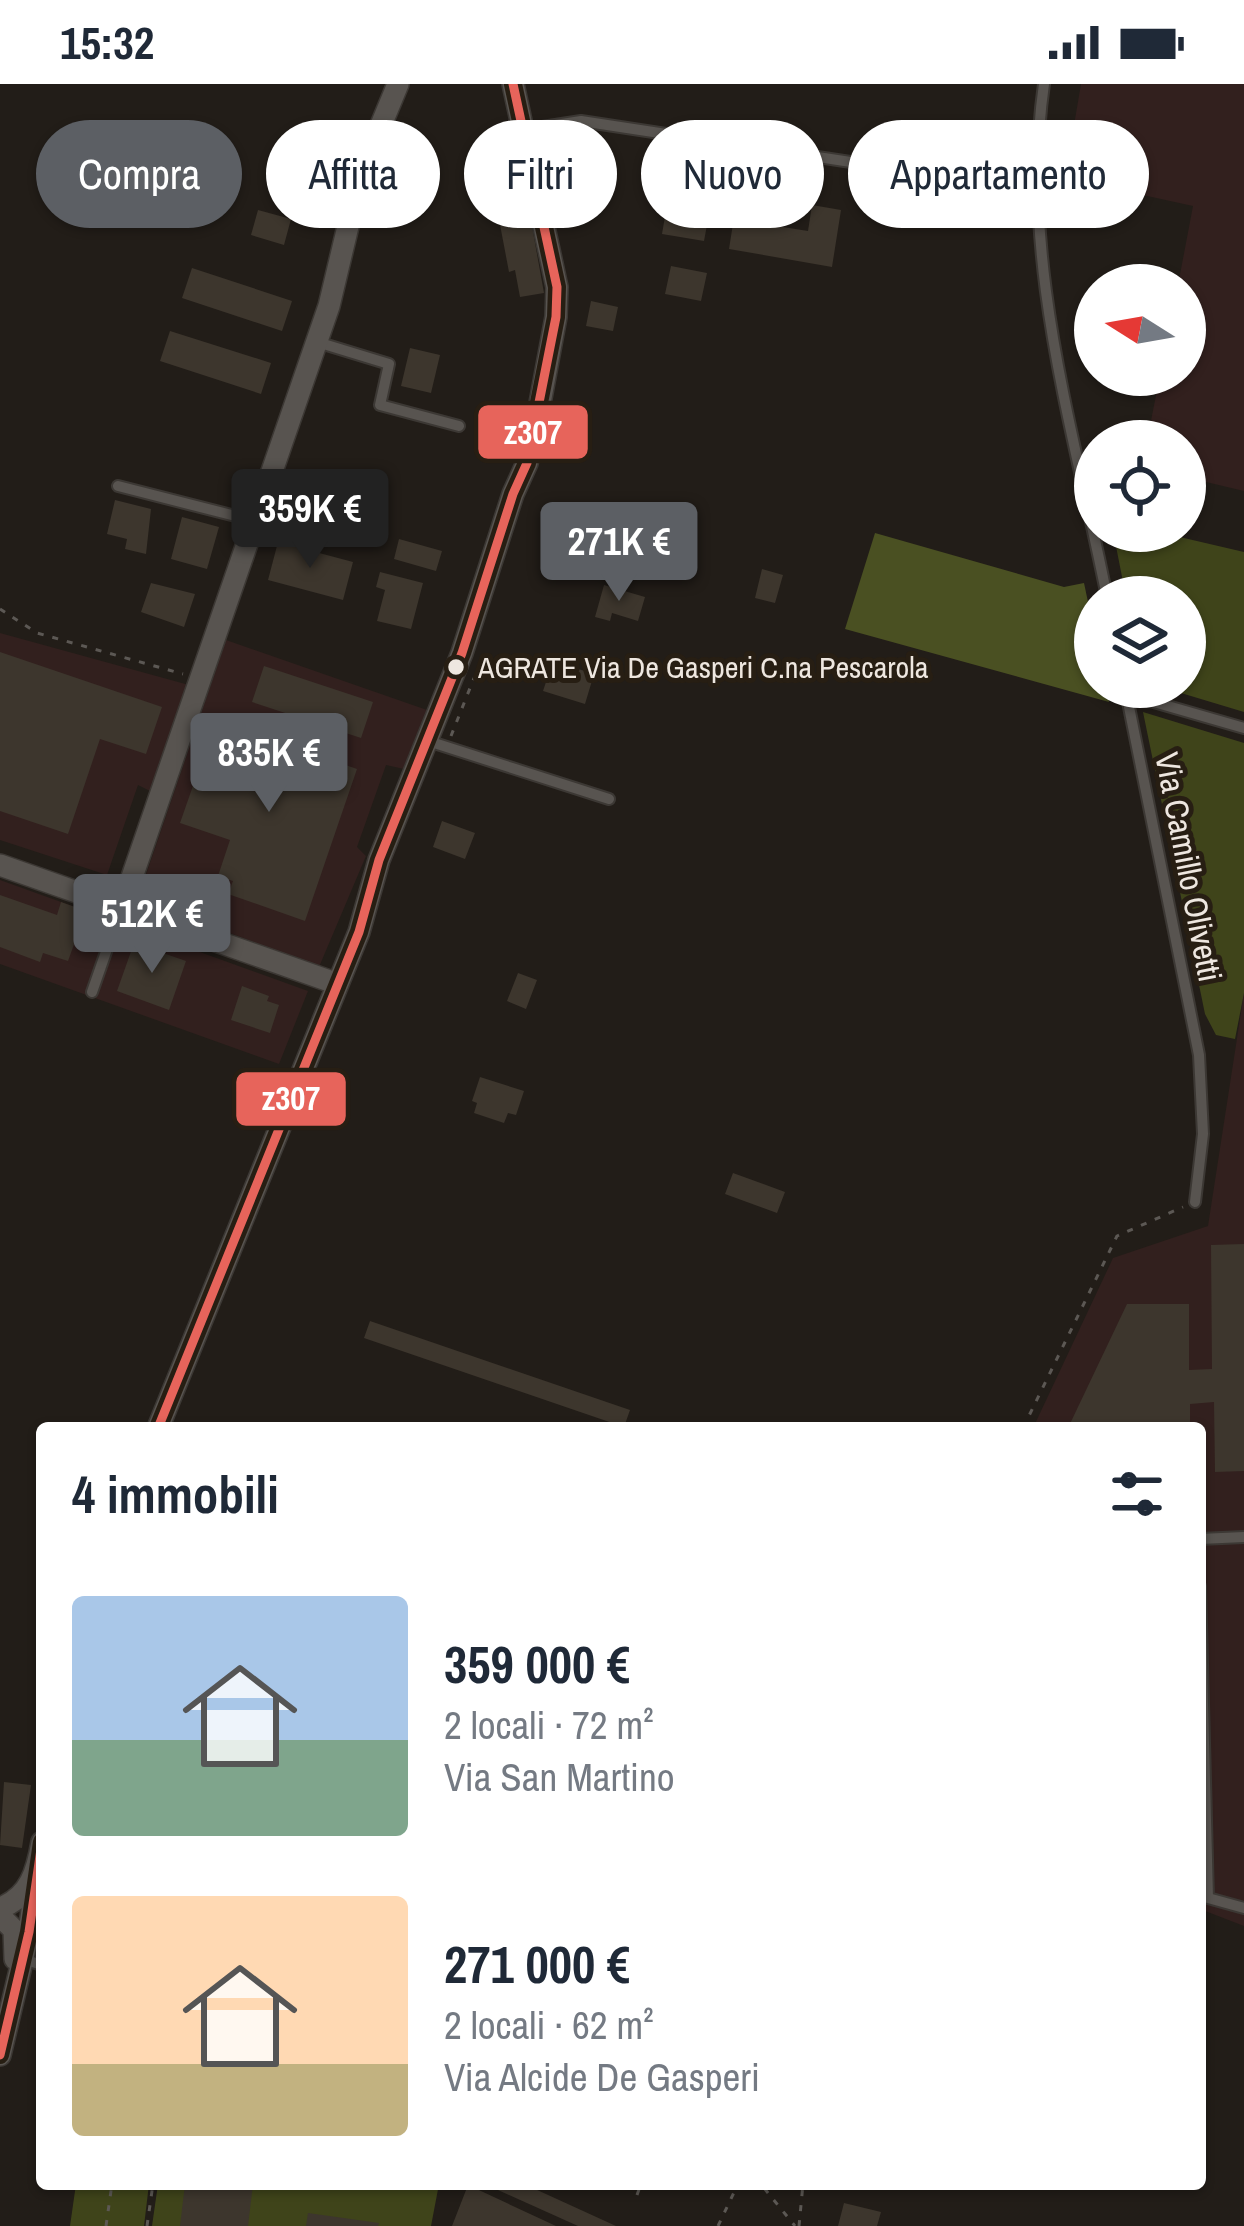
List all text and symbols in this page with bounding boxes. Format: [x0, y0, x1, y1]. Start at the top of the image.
text: 15:32 [60, 12, 154, 73]
chip: Compra [36, 120, 242, 228]
chip: Affitta [266, 120, 440, 228]
chip: Filtri [464, 120, 617, 228]
chip: Nuovo [641, 120, 824, 228]
chip: Appartamento [848, 120, 1149, 228]
north arrow [1074, 264, 1206, 396]
map controls [1074, 264, 1206, 708]
line badge: z307 [476, 403, 590, 461]
text: z307 [504, 410, 562, 454]
button: locate [1074, 420, 1206, 552]
pin: 359K € [212, 469, 408, 571]
text: 359K € [258, 482, 362, 534]
pin: 271K € [521, 502, 717, 604]
text: 271K € [567, 515, 671, 567]
button: layers [1074, 576, 1206, 708]
place label: AGRATE Via De Gasperi C.na Pescarola [477, 647, 929, 687]
marker: AGRATE Via De Gasperi C.na Pescarola [445, 656, 467, 678]
pin: 835K € [171, 713, 367, 815]
text: 835K € [217, 726, 321, 778]
street label: Via Camillo Olivetti [1145, 749, 1233, 985]
pin: 512K € [54, 874, 250, 976]
text: 512K € [100, 887, 204, 939]
line badge: z307 [234, 1070, 348, 1128]
text: z307 [262, 1076, 320, 1120]
text: 4 immobili [72, 1460, 279, 1529]
icon: filters [1104, 1461, 1170, 1527]
text: 359 000 € [444, 1630, 630, 1699]
icon: home [168, 1644, 312, 1788]
text: 2 locali · 72 m² [444, 1699, 654, 1751]
text: Via San Martino [444, 1751, 675, 1803]
text: 271 000 € [444, 1930, 630, 1999]
icon: home [168, 1944, 312, 2088]
text: 2 locali · 62 m² [444, 1999, 654, 2051]
text: Via Alcide De Gasperi [444, 2051, 760, 2103]

